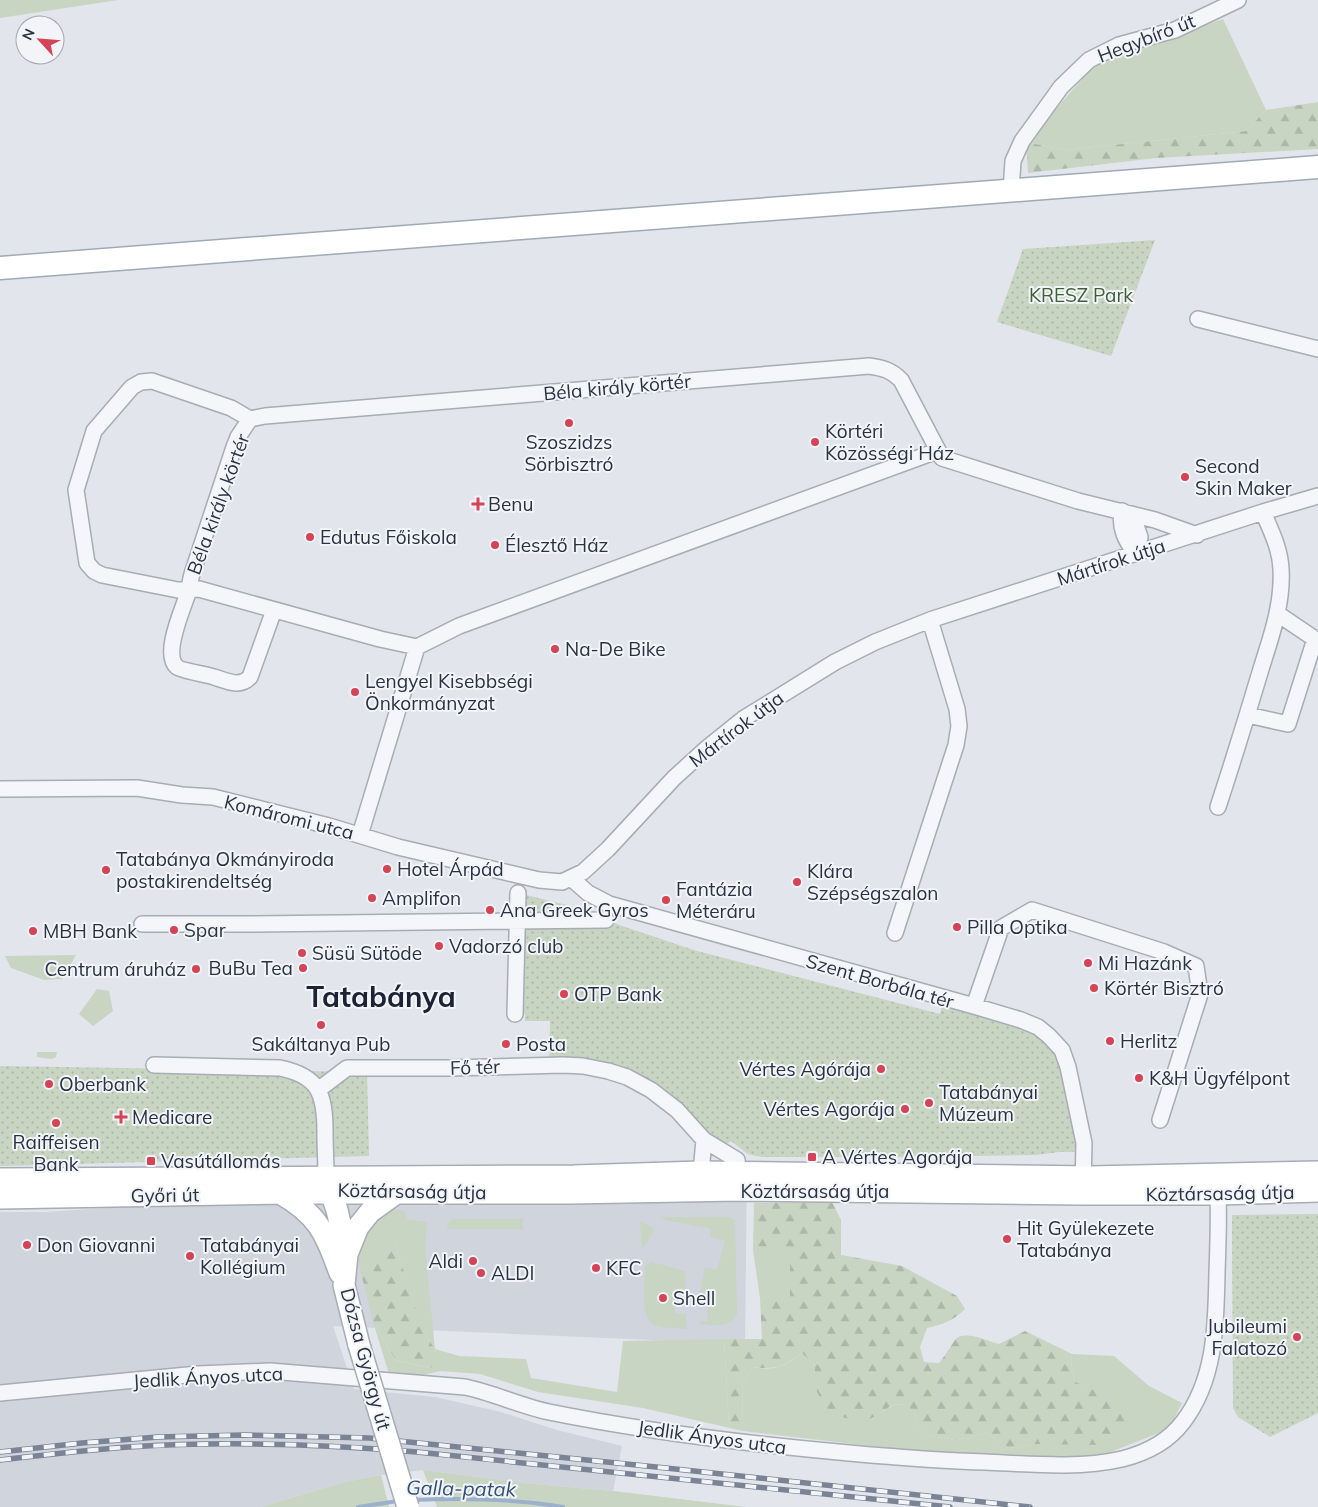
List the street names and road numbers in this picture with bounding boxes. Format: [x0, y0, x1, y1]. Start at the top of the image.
street label: Hegybíró út [1094, 8, 1198, 68]
street label: Béla király körtér [542, 369, 692, 405]
street label: Béla király körtér [181, 430, 255, 578]
street label: Mártírok útja [1054, 533, 1168, 591]
street label: Mártírok útja [684, 686, 788, 772]
street label: Komáromi utca [222, 789, 356, 845]
street label: Szent Borbála tér [803, 948, 957, 1014]
street label: Fő tér [450, 1054, 500, 1080]
street label: Köztársaság útja [337, 1178, 487, 1204]
street label: Köztársaság útja [741, 1179, 889, 1203]
street label: Köztársaság útja [1145, 1180, 1295, 1206]
street label: Győri út [130, 1182, 200, 1208]
street label: Dózsa György út [336, 1285, 397, 1433]
street label: Jedlik Ányos utca [132, 1361, 284, 1393]
street label: Jedlik Ányos utca [636, 1415, 788, 1459]

